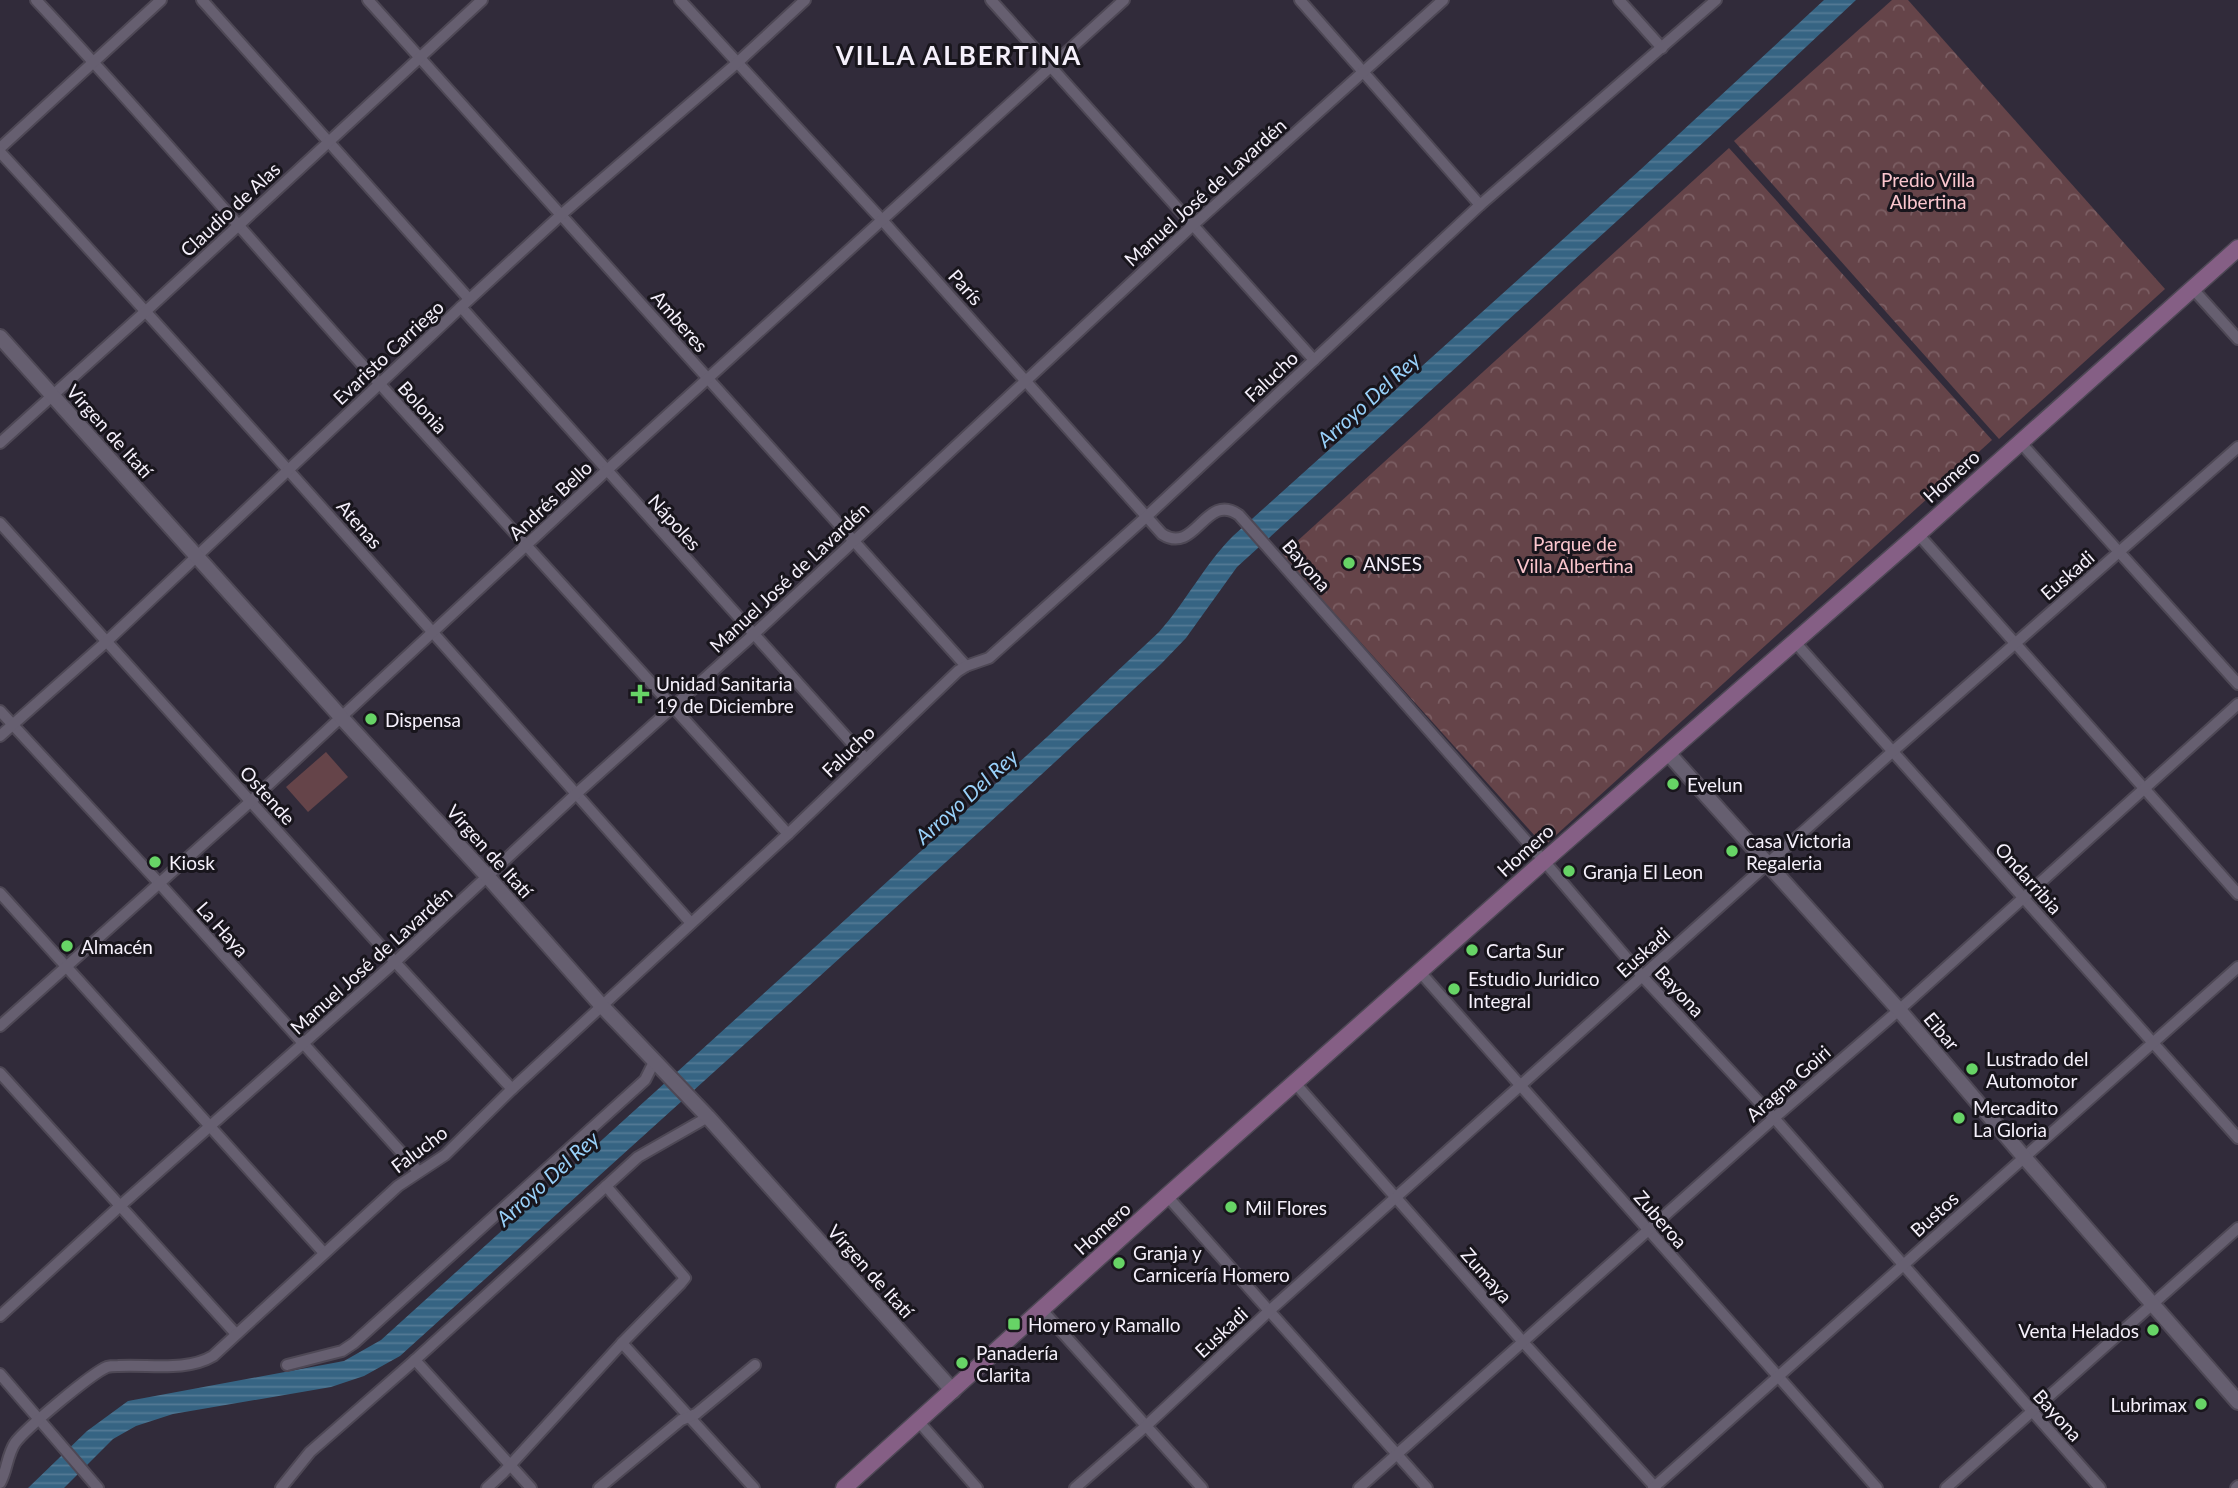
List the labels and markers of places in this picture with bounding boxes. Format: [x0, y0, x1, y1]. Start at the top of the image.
place label: ANSES [1363, 552, 1422, 575]
marker: ANSES [1341, 555, 1357, 571]
place label: Unidad Sanitaria 19 de Diciembre [656, 672, 794, 717]
marker: Unidad Sanitaria 19 de Diciembre [630, 684, 650, 704]
place label: Dispensa [385, 708, 461, 731]
marker: Dispensa [363, 711, 379, 727]
place label: Evelun [1687, 773, 1743, 796]
marker: Evelun [1665, 776, 1681, 792]
place label: casa Victoria Regaleria [1746, 829, 1851, 874]
marker: casa Victoria Regaleria [1724, 843, 1740, 859]
place label: Kiosk [169, 851, 215, 874]
marker: Kiosk [147, 854, 163, 870]
place label: Granja El Leon [1583, 860, 1703, 883]
marker: Granja El Leon [1561, 863, 1577, 879]
place label: Almacén [81, 935, 153, 958]
marker: Almacén [59, 938, 75, 954]
place label: Carta Sur [1486, 939, 1564, 962]
marker: Carta Sur [1464, 942, 1480, 958]
place label: Estudio Juridico Integral [1468, 967, 1599, 1012]
marker: Estudio Juridico Integral [1446, 981, 1462, 997]
place label: Lustrado del Automotor [1986, 1047, 2089, 1092]
marker: Lustrado del Automotor [1964, 1061, 1980, 1077]
place label: Mercadito La Gloria [1973, 1096, 2058, 1141]
marker: Mercadito La Gloria [1951, 1110, 1967, 1126]
place label: Mil Flores [1245, 1196, 1327, 1219]
marker: Mil Flores [1223, 1199, 1239, 1215]
place label: Granja y Carnicería Homero [1133, 1241, 1290, 1286]
marker: Granja y Carnicería Homero [1111, 1255, 1127, 1271]
place label: Homero y Ramallo [1028, 1313, 1181, 1336]
marker: Homero y Ramallo [1006, 1316, 1022, 1332]
place label: Venta Helados [2018, 1319, 2139, 1342]
marker: Venta Helados [2145, 1322, 2161, 1338]
place label: Panadería Clarita [976, 1341, 1058, 1386]
marker: Panadería Clarita [954, 1355, 970, 1371]
place label: Lubrimax [2111, 1393, 2188, 1416]
marker: Lubrimax [2193, 1396, 2209, 1412]

